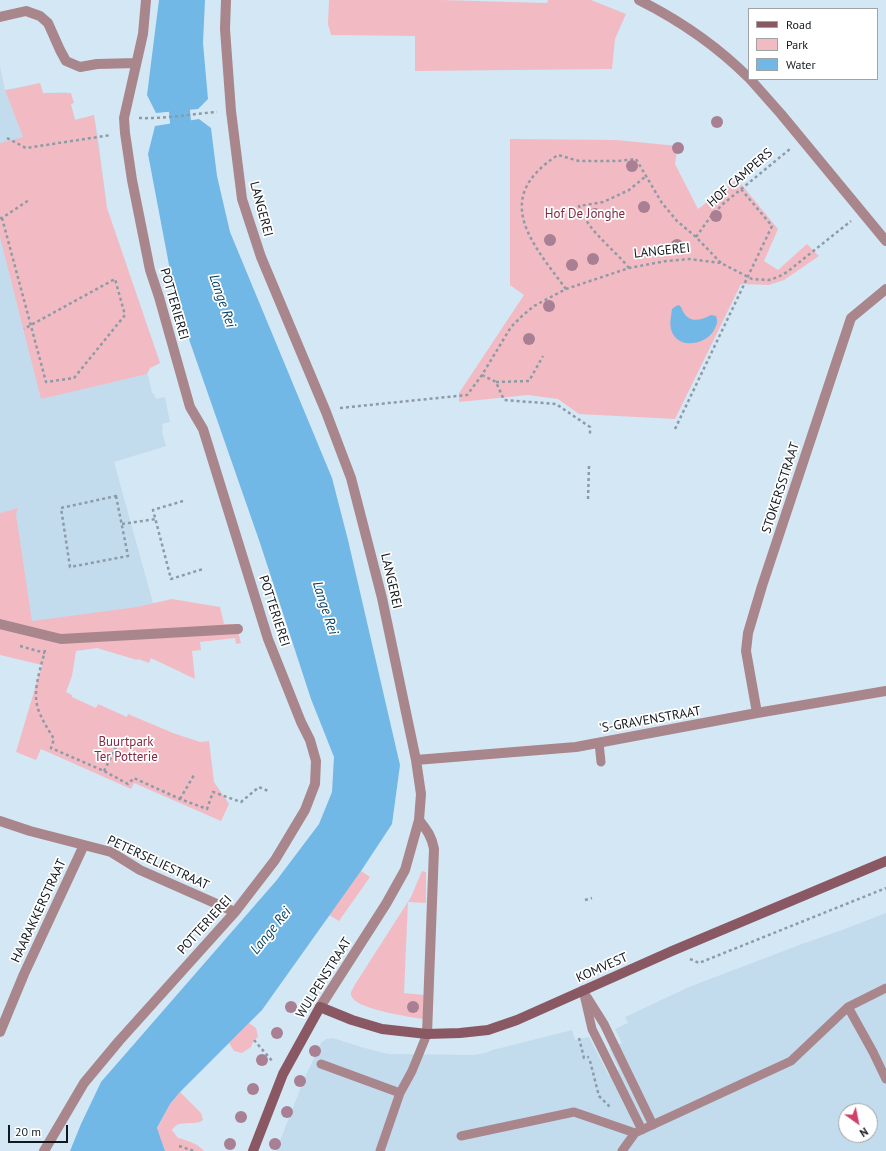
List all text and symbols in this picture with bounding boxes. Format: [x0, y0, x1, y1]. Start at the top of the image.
legend [748, 8, 878, 80]
text: Road [786, 17, 811, 32]
text: Park [786, 37, 808, 52]
text: Water [786, 57, 816, 72]
street label: HOF CAMPERS [704, 145, 776, 211]
street label: LANGEREI [246, 180, 276, 238]
park label: Hof De Jonghe [545, 206, 625, 222]
street label: LANGEREI [633, 240, 691, 262]
street label: POTTERIEREI [156, 266, 192, 342]
water label: Lange Rei [205, 272, 239, 330]
street label: STOKERSSTRAAT [759, 440, 803, 536]
street label: LANGEREI [377, 552, 405, 610]
street label: POTTERIEREI [255, 573, 293, 649]
water label: Lange Rei [308, 579, 342, 637]
street label: 'S-GRAVENSTRAAT [598, 703, 702, 737]
park label: Buurtpark Ter Potterie [94, 734, 158, 765]
street label: PETERSELIESTRAAT [105, 833, 211, 893]
street label: HAARAKKERSTRAAT [8, 857, 70, 965]
street label: POTTERIEREI [174, 892, 236, 958]
water label: Lange Rei [247, 904, 295, 958]
street label: WULPENSTRAAT [293, 935, 355, 1021]
street label: KOMVEST [574, 950, 630, 986]
north arrow [838, 1103, 878, 1143]
scale bar [10, 1117, 70, 1143]
text: 20 m [15, 1124, 41, 1139]
text: N [857, 1124, 871, 1140]

